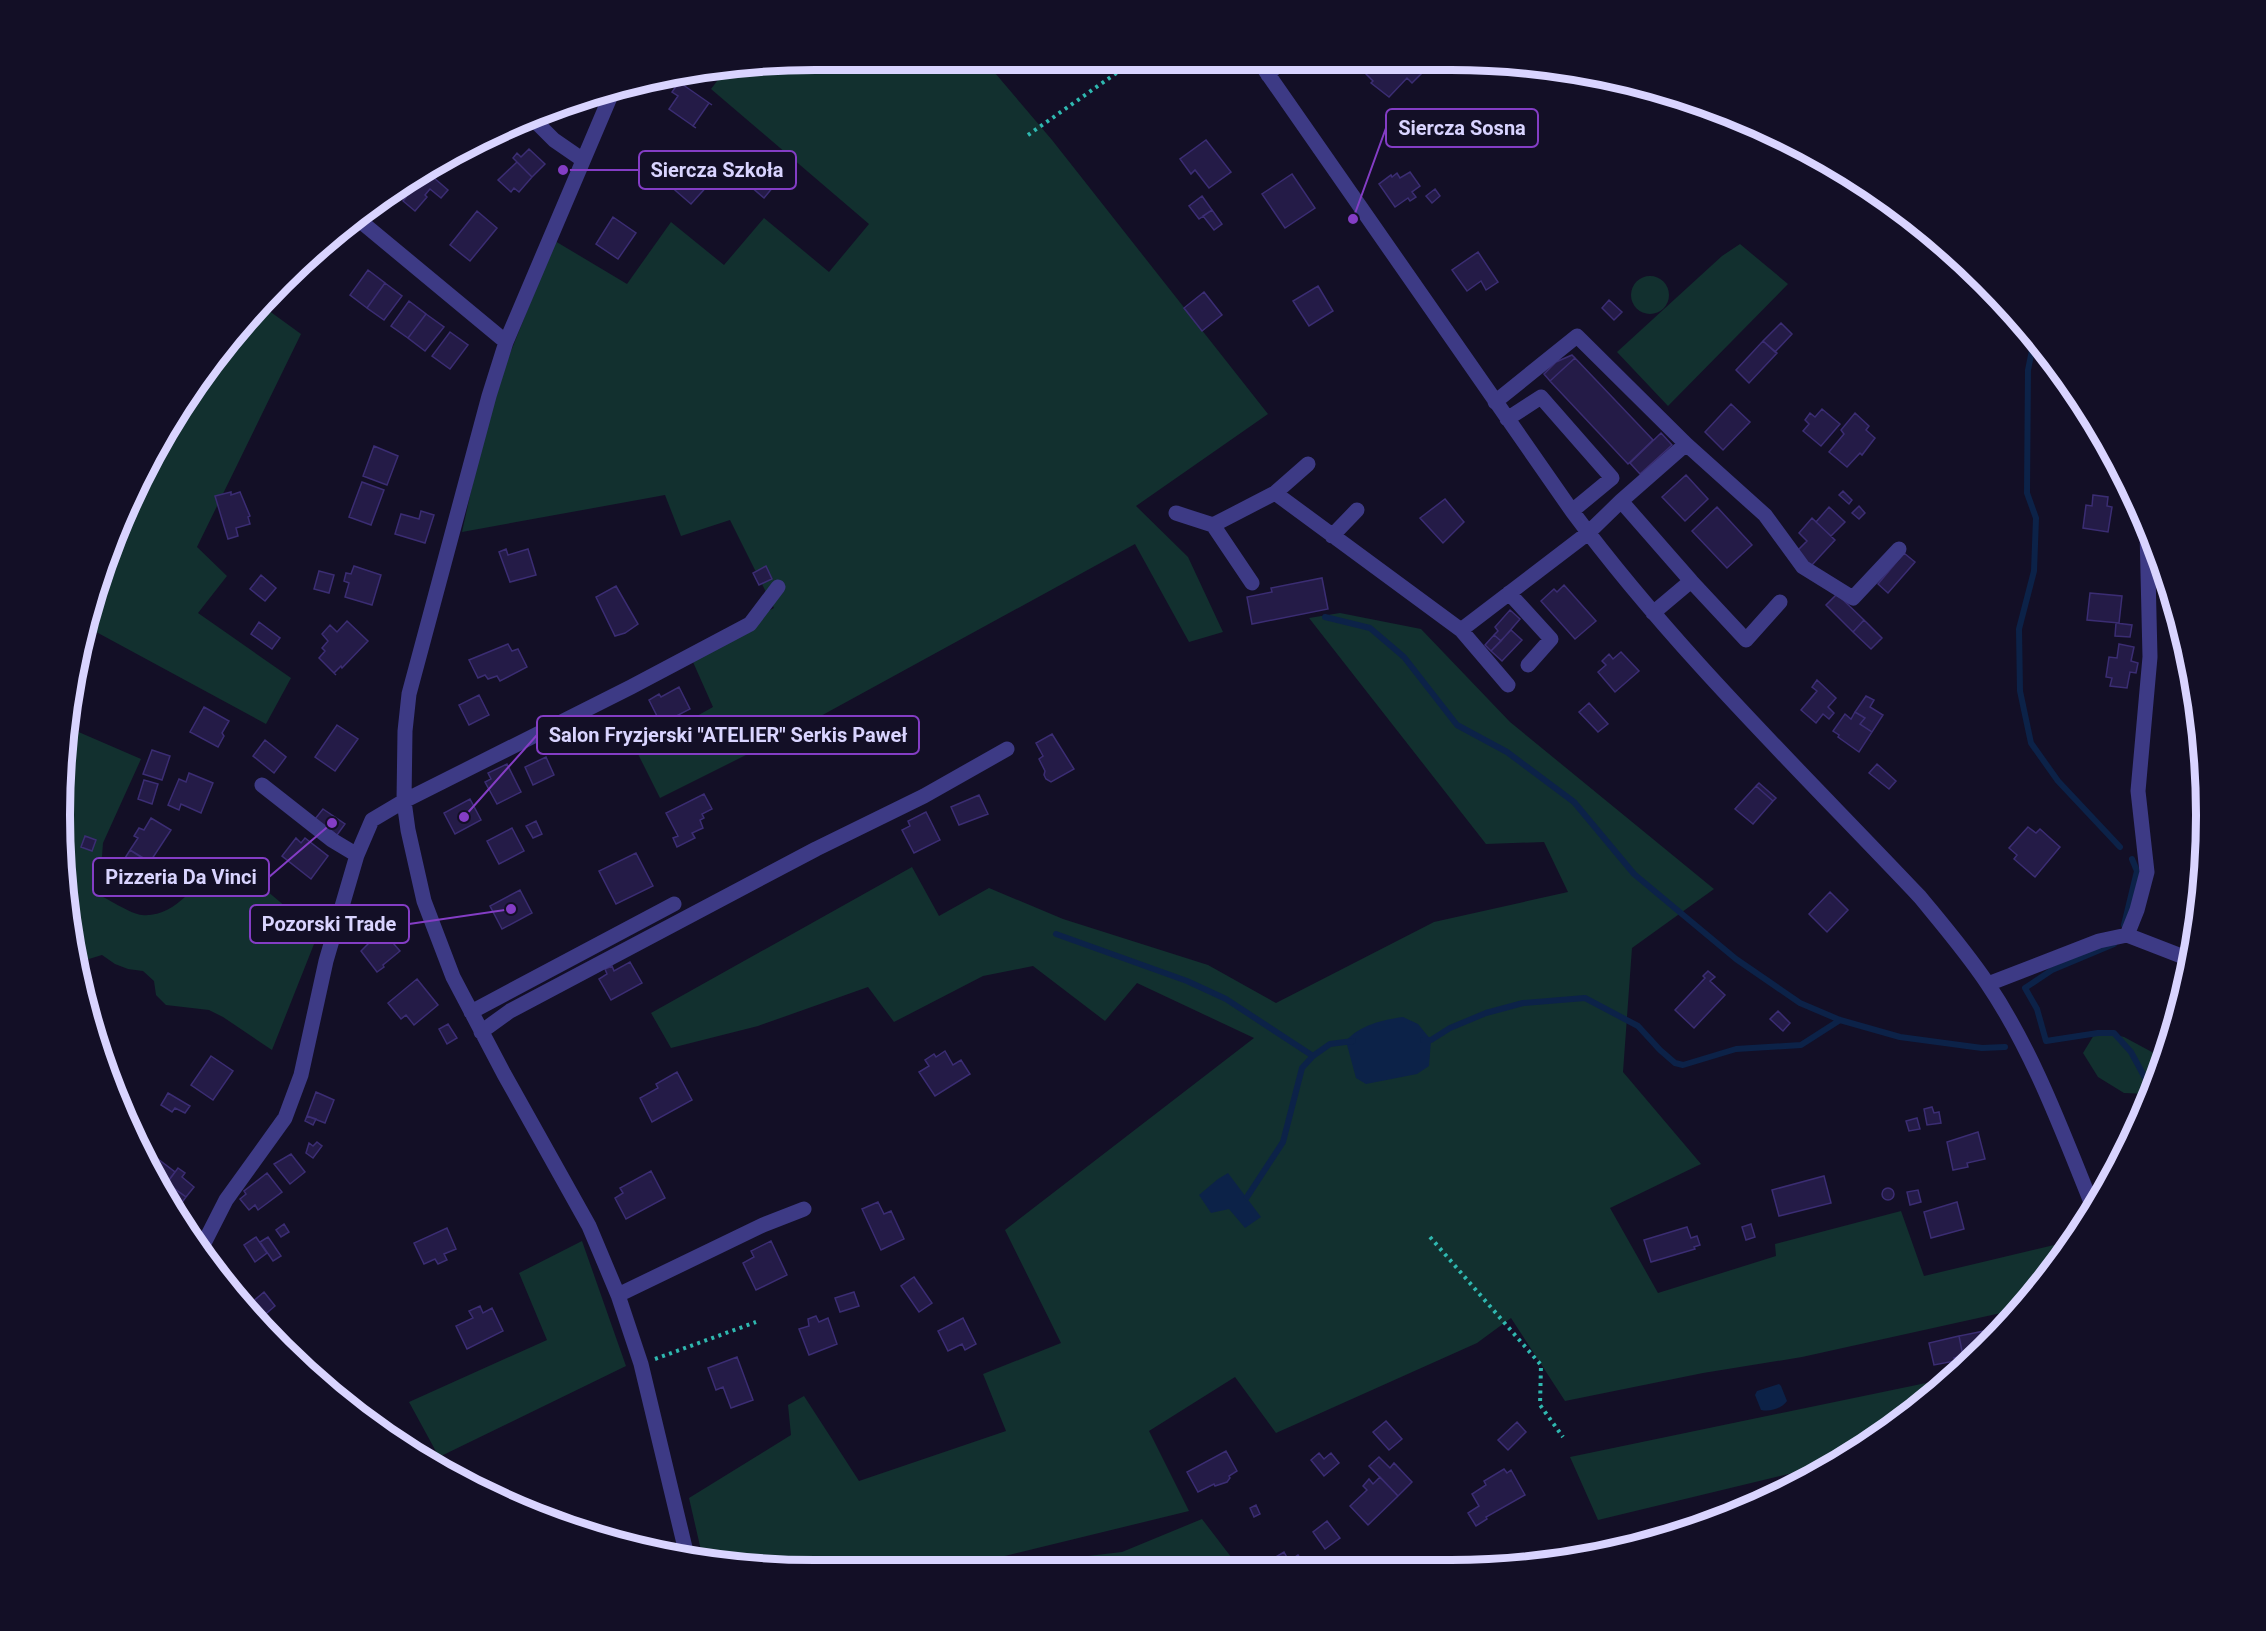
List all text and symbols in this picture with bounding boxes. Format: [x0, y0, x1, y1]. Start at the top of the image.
callout: Siercza Sosna [1386, 109, 1538, 147]
text: Siercza Sosna [1398, 116, 1526, 140]
callout: Siercza Szkoła [639, 151, 796, 189]
text: Siercza Szkoła [650, 158, 784, 182]
callout: Salon Fryzjerski "ATELIER" Serkis Paweł [537, 716, 919, 754]
text: Salon Fryzjerski "ATELIER" Serkis Paweł [549, 723, 907, 747]
callout: Pizzeria Da Vinci [93, 858, 269, 896]
text: Pizzeria Da Vinci [105, 865, 257, 889]
callout: Pozorski Trade [250, 905, 409, 943]
text: Pozorski Trade [262, 912, 397, 936]

